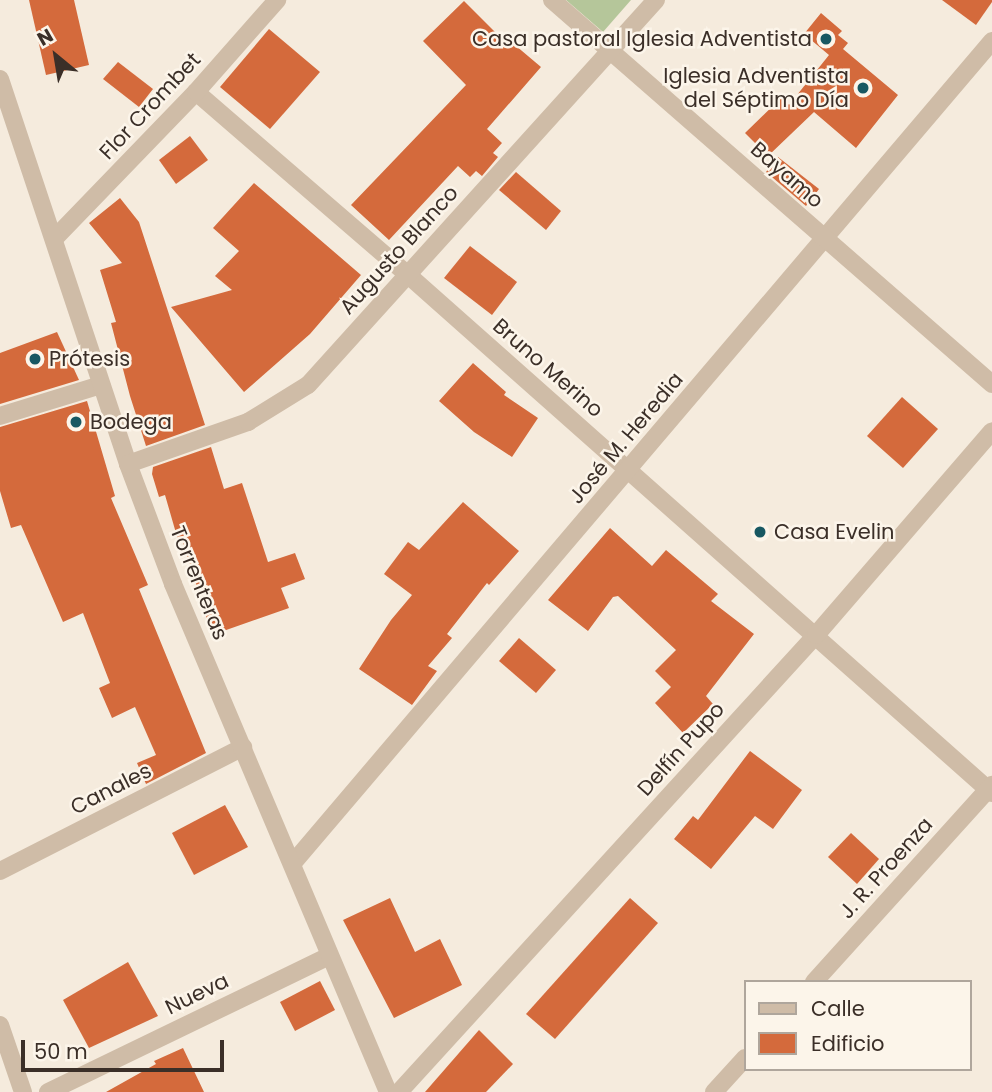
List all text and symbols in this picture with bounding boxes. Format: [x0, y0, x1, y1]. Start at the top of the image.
north arrow [21, 21, 91, 91]
text: N [32, 22, 58, 53]
place label: Casa pastoral Iglesia Adventista [472, 26, 812, 52]
marker: Casa pastoral Iglesia Adventista [818, 31, 834, 47]
street label: Flor Crombet [94, 47, 206, 165]
place label: Iglesia Adventista del Séptimo Día [663, 63, 849, 113]
marker: Iglesia Adventista del Séptimo Día [855, 80, 871, 96]
street label: Bayamo [745, 137, 829, 213]
street label: Augusto Blanco [335, 180, 463, 320]
street label: Bruno Merino [488, 313, 608, 423]
place label: Prótesis [49, 346, 130, 372]
marker: Prótesis [27, 351, 43, 367]
street label: José M. Heredia [564, 367, 688, 509]
place label: Bodega [90, 409, 172, 435]
marker: Bodega [68, 414, 84, 430]
place label: Casa Evelin [774, 519, 895, 545]
street label: Torrenteras [165, 522, 233, 644]
marker: Casa Evelin [752, 524, 768, 540]
street label: Delfín Pupo [632, 697, 730, 801]
street label: Canales [66, 758, 156, 820]
street label: J. R. Proenza [834, 812, 938, 924]
street label: Nueva [161, 968, 233, 1020]
legend [744, 980, 971, 1071]
text: Calle [811, 994, 865, 1023]
scale bar [24, 1026, 228, 1070]
text: Edificio [811, 1029, 885, 1058]
text: 50 m [34, 1037, 88, 1066]

